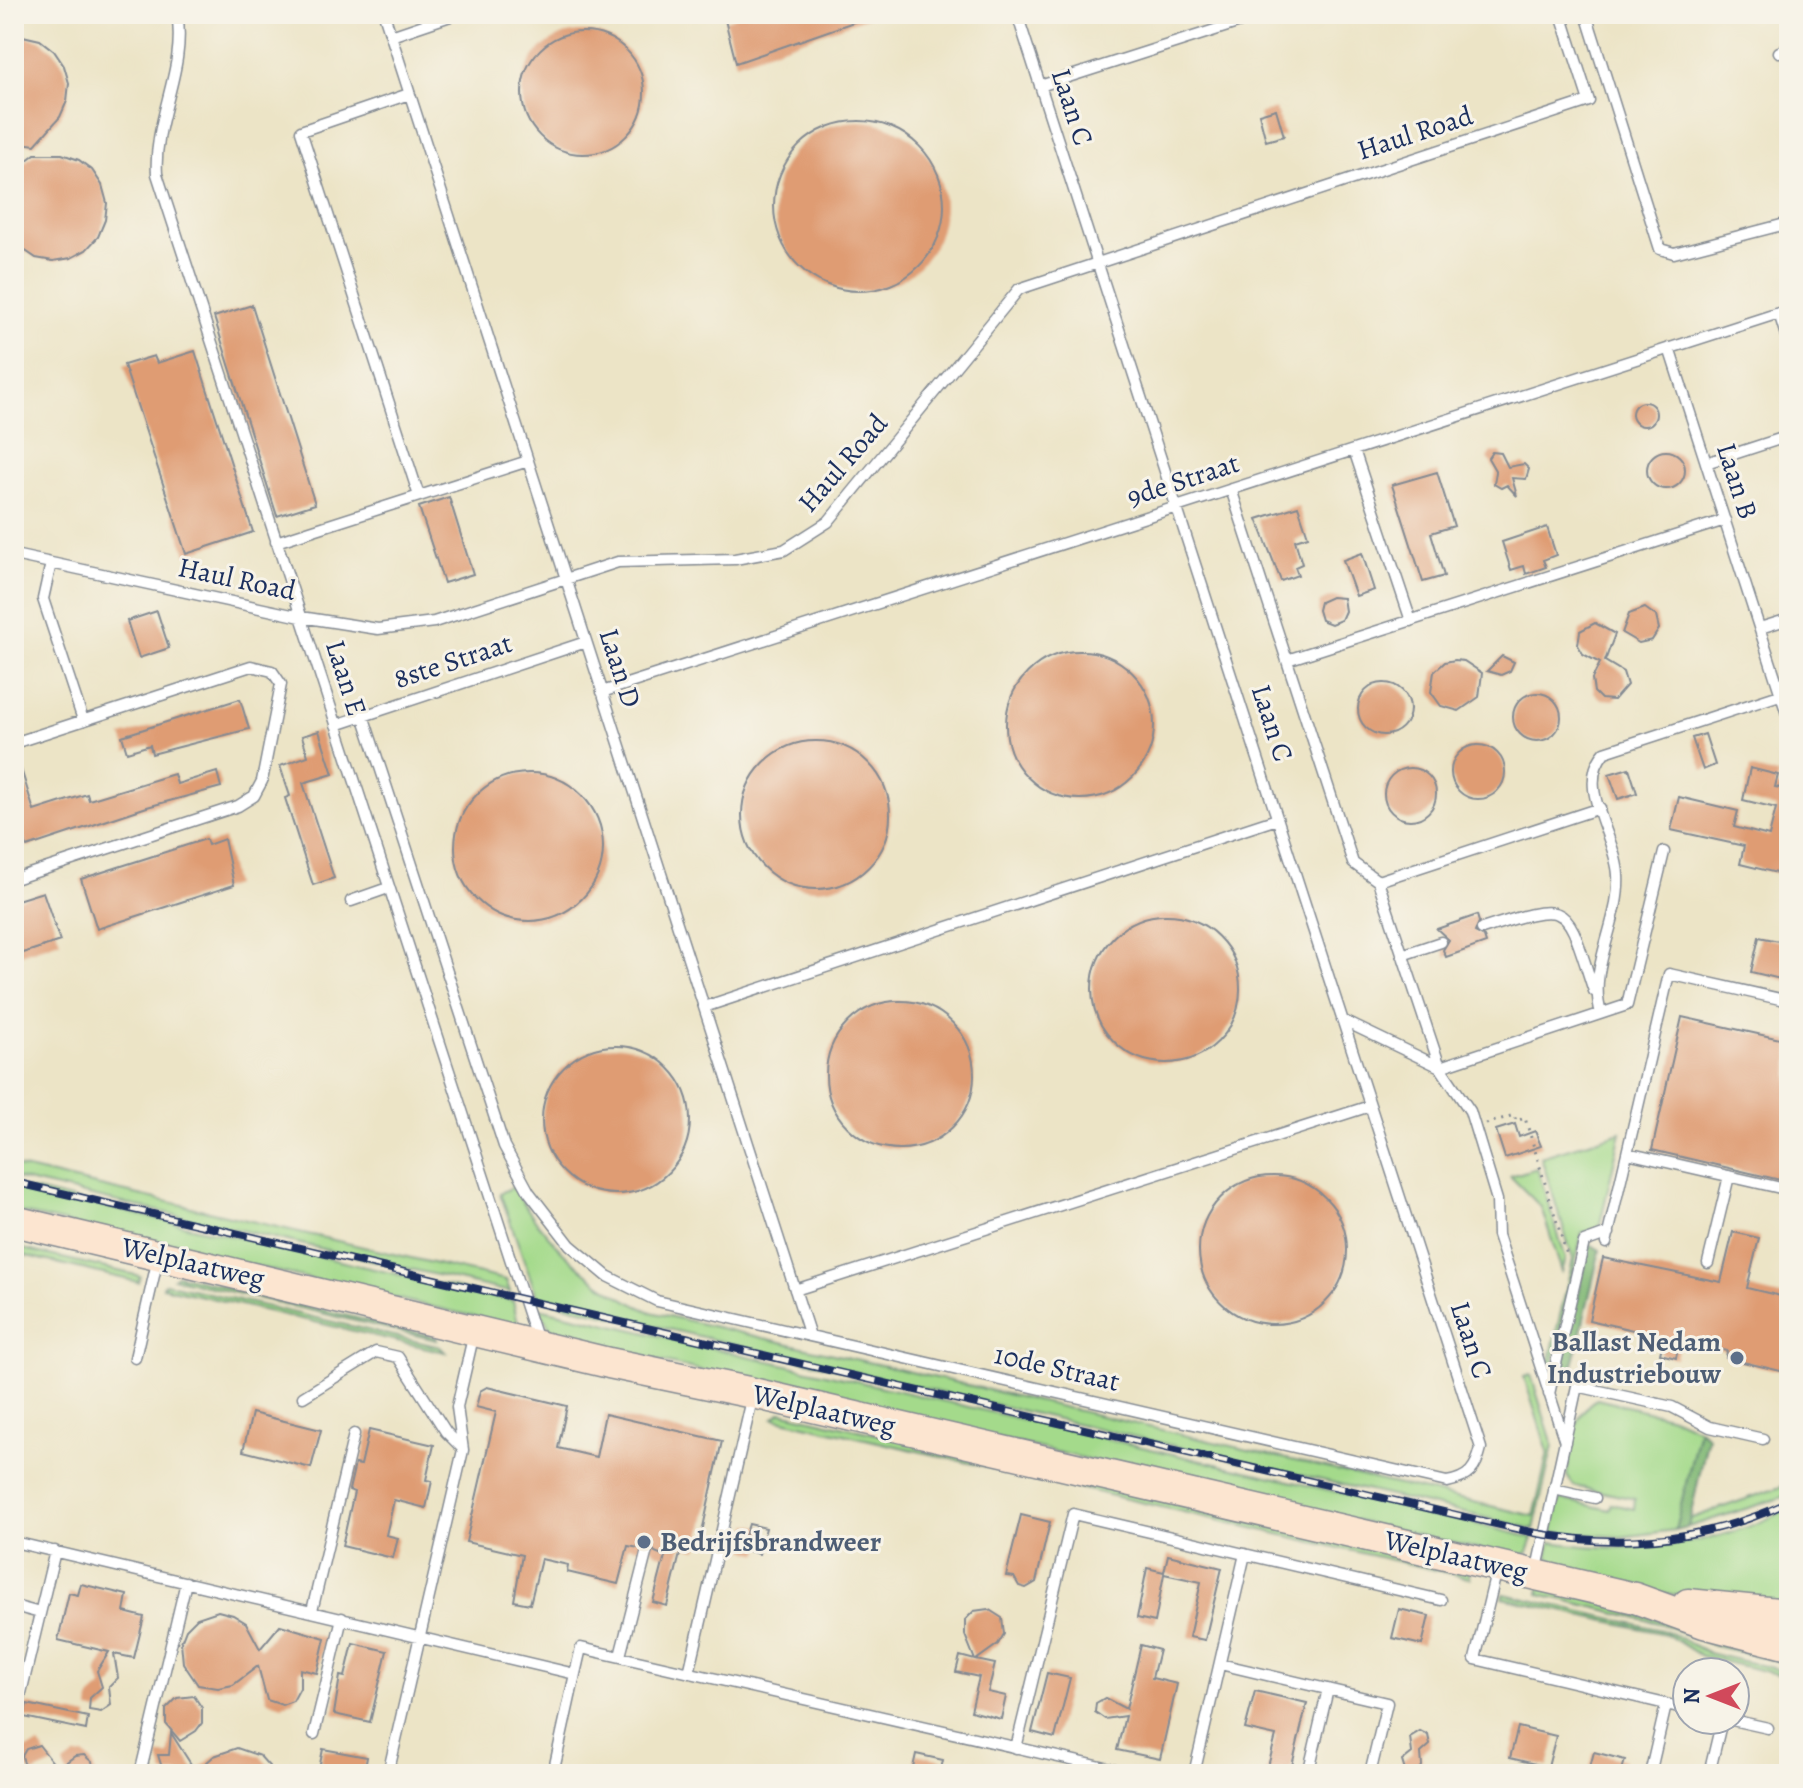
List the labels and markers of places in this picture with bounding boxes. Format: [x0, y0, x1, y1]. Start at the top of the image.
place label: Ballast Nedam Industriebouw [1547, 1323, 1721, 1393]
marker: Ballast Nedam Industriebouw [1728, 1349, 1746, 1367]
place label: Bedrijfsbrandweer [660, 1523, 882, 1561]
marker: Bedrijfsbrandweer [635, 1533, 653, 1551]

